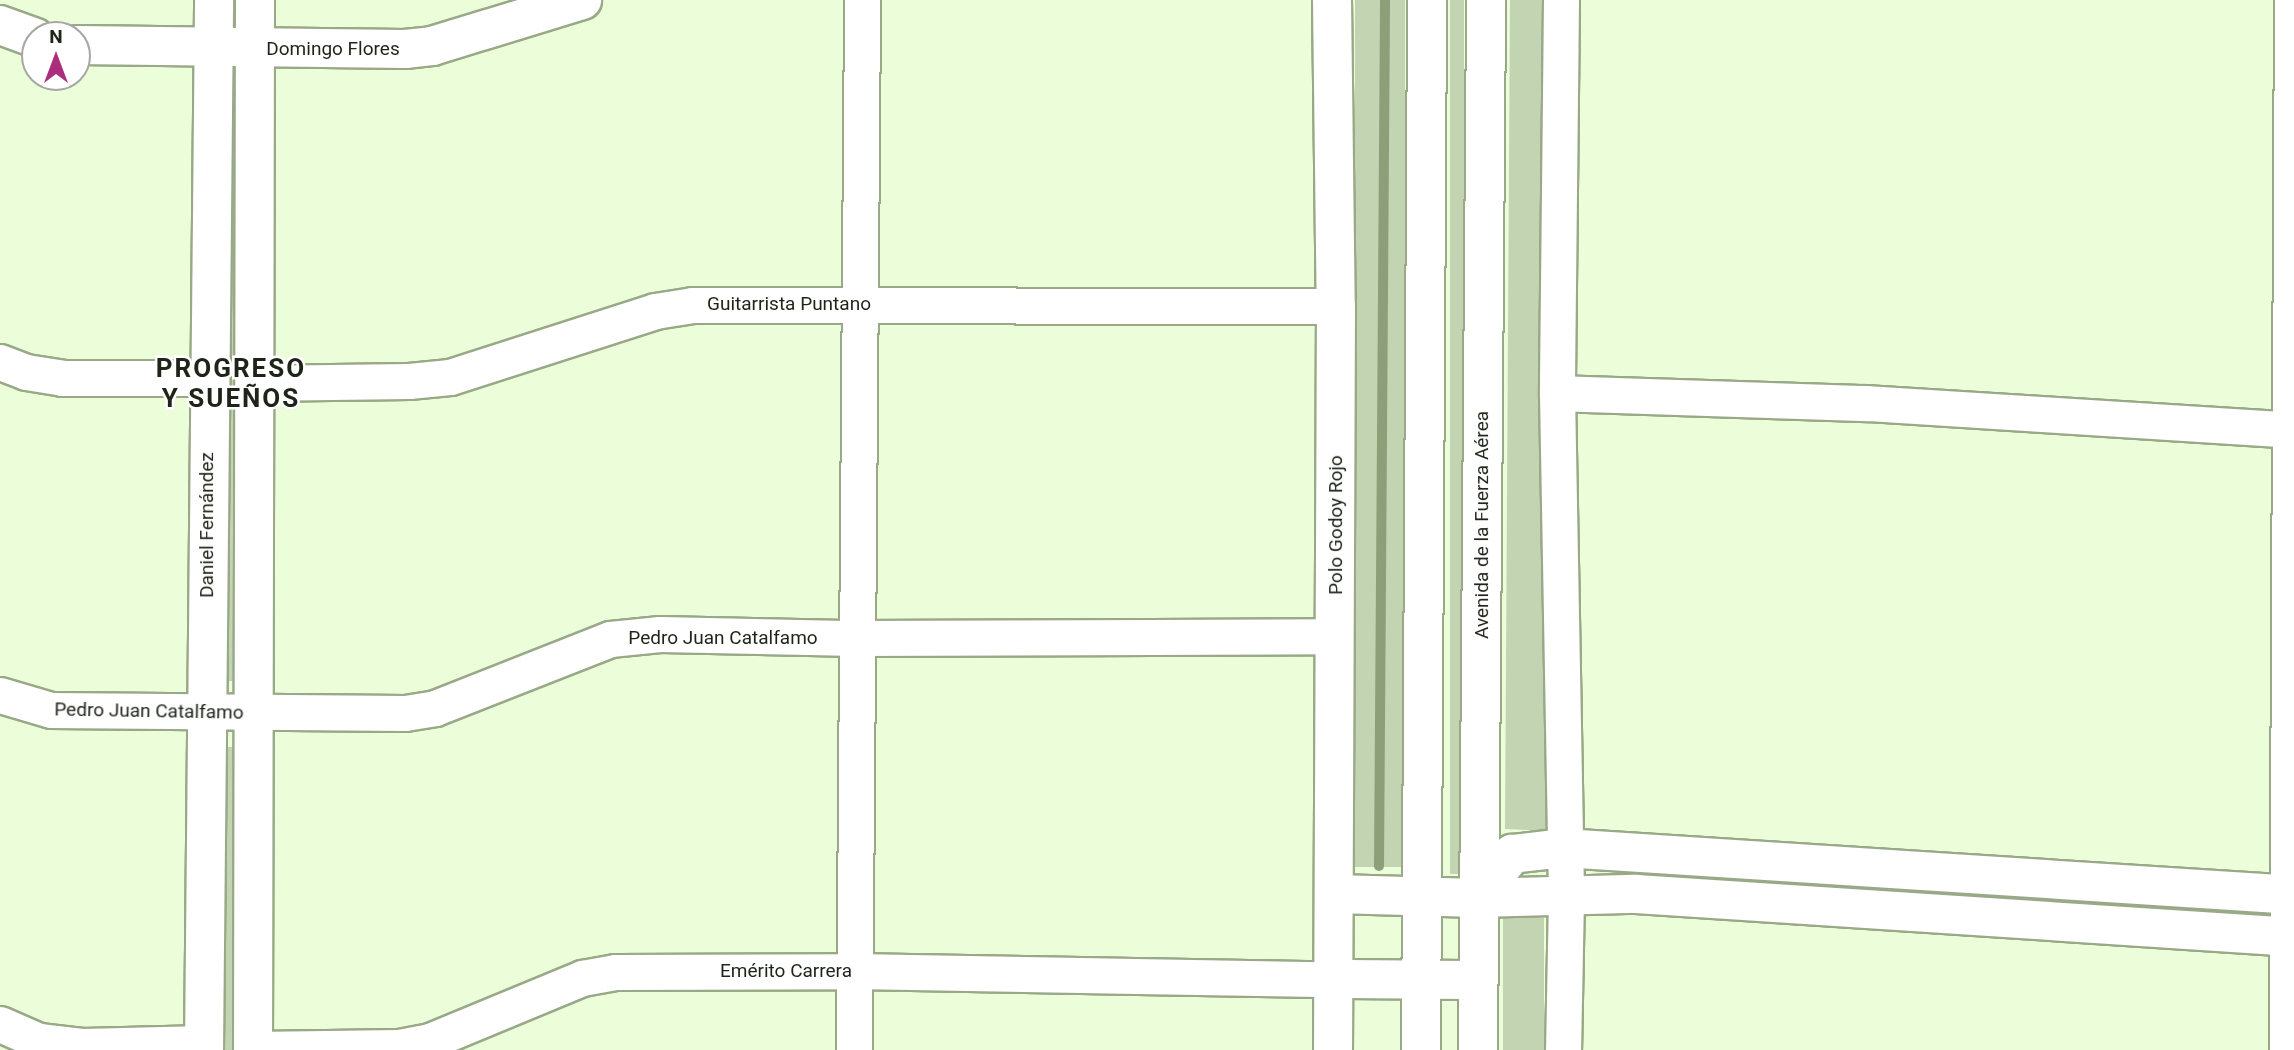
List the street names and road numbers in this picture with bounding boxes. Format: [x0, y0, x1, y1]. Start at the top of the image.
street label: Domingo Flores [266, 38, 400, 60]
street label: Guitarrista Puntano [707, 293, 871, 315]
street label: Avenida de la Fuerza Aérea [1471, 411, 1493, 639]
street label: Daniel Fernández [196, 452, 218, 598]
street label: Polo Godoy Rojo [1325, 455, 1347, 595]
street label: Pedro Juan Catalfamo [628, 627, 818, 649]
street label: Pedro Juan Catalfamo [54, 698, 244, 724]
street label: Emérito Carrera [720, 960, 852, 982]

